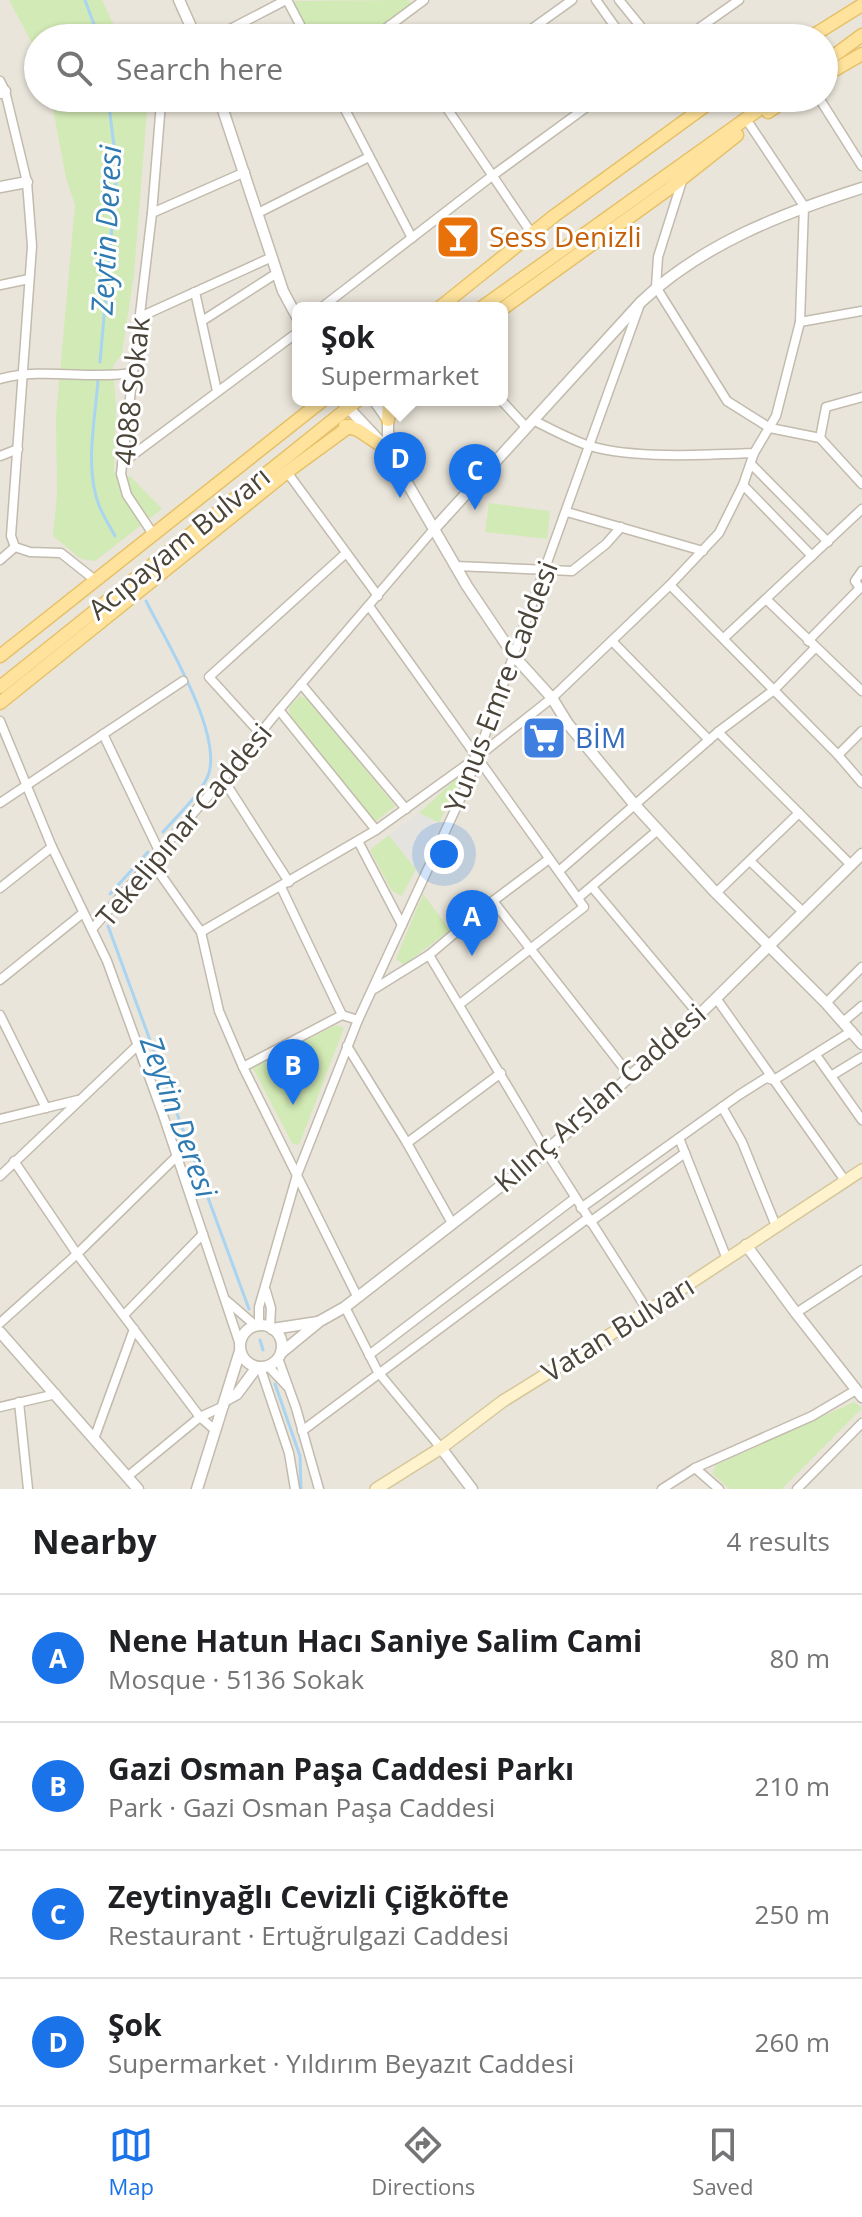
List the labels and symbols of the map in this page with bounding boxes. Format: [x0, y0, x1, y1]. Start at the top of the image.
water label: Zeytin Deresi [81, 144, 130, 317]
bar icon: Sess Denizli [434, 213, 482, 261]
place label: Sess Denizli [489, 217, 642, 255]
street label: 4088 Sokak [104, 315, 158, 467]
pin: D [374, 432, 426, 498]
pin: C [449, 444, 501, 510]
street label: Acıpayam Bulvarı [79, 457, 277, 627]
street label: Yunus Emre Caddesi [434, 555, 566, 818]
street label: Tekelipınar Caddesi [87, 714, 280, 934]
supermarket icon: BİM [520, 714, 568, 762]
place label: BİM [575, 718, 626, 756]
your location [424, 834, 464, 874]
pin: A [446, 890, 498, 956]
street label: Kılınç Arslan Caddesi [485, 995, 713, 1200]
water label: Zeytin Deresi [131, 1029, 228, 1204]
pin: B [267, 1039, 319, 1105]
street label: Vatan Bulvarı [534, 1266, 701, 1390]

